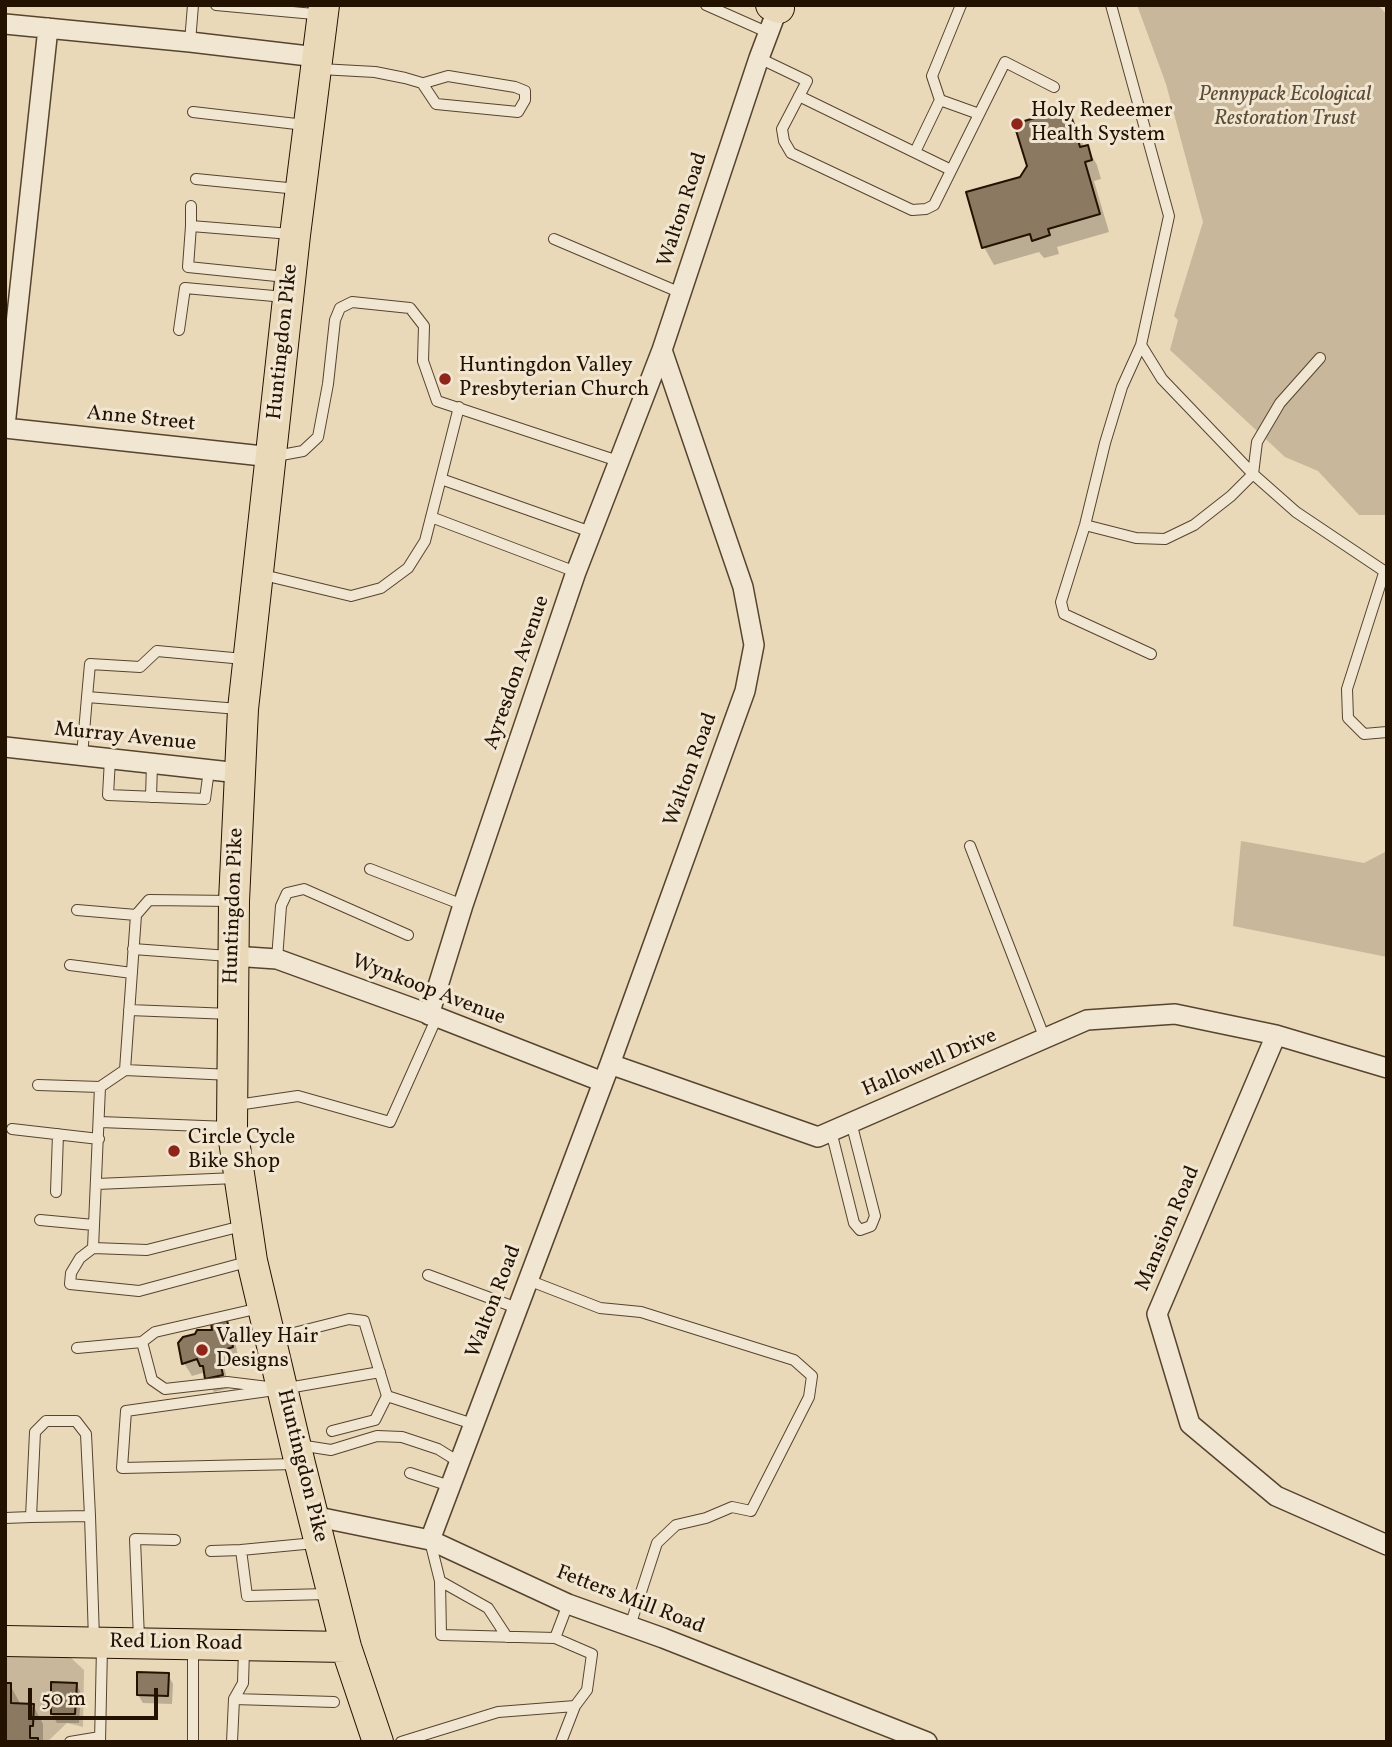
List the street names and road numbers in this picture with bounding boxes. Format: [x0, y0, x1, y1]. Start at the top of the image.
street label: Walton Road [654, 150, 714, 270]
street label: Huntingdon Pike [263, 263, 305, 421]
street label: Anne Street [85, 402, 197, 438]
street label: Ayresdon Avenue [480, 593, 556, 753]
street label: Walton Road [660, 710, 724, 830]
street label: Murray Avenue [53, 718, 197, 758]
street label: Huntingdon Pike [220, 827, 250, 985]
street label: Wynkoop Avenue [348, 950, 508, 1032]
street label: Hallowell Drive [859, 1024, 1001, 1104]
street label: Mansion Road [1131, 1163, 1207, 1295]
street label: Walton Road [462, 1242, 528, 1362]
street label: Huntingdon Pike [270, 1387, 332, 1545]
street label: Fetters Mill Road [552, 1561, 708, 1641]
street label: Red Lion Road [109, 1630, 243, 1658]

